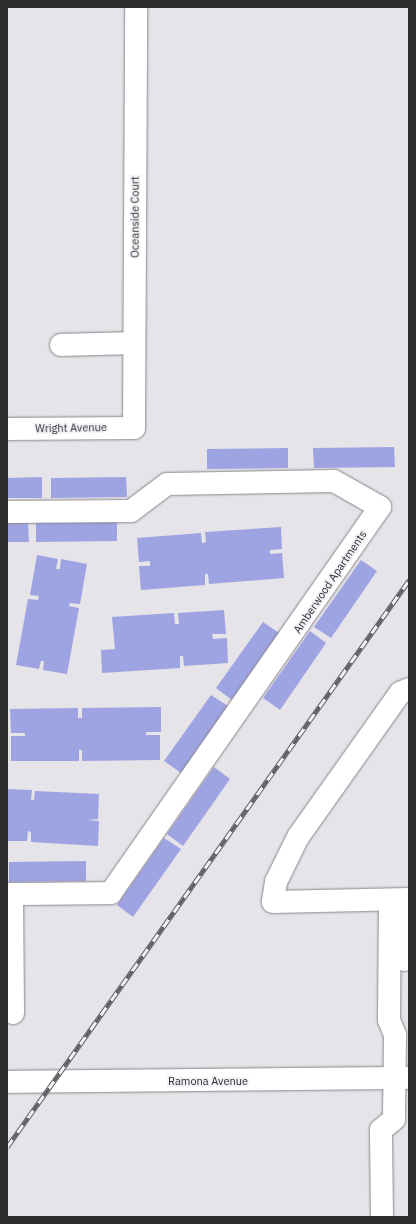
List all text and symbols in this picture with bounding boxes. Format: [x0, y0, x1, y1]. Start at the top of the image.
street label: Oceanside Court [128, 176, 142, 258]
street label: Wright Avenue [35, 421, 107, 435]
street label: Amberwood Apartments [291, 528, 369, 636]
street label: Ramona Avenue [168, 1074, 248, 1088]

